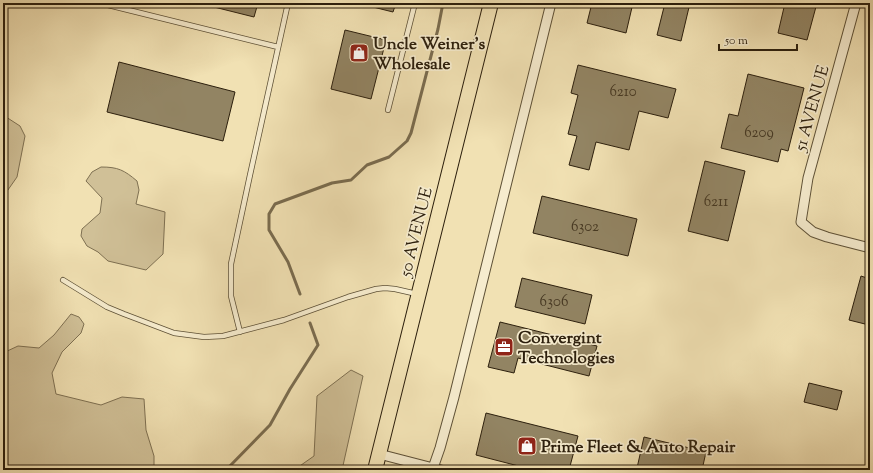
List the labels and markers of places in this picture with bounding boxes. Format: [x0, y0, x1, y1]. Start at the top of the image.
place label: Uncle Weiner's Wholesale [373, 33, 486, 77]
shop icon: Uncle Weiner's Wholesale [348, 42, 370, 64]
place label: Convergint Technologies [518, 327, 615, 371]
office icon: Convergint Technologies [493, 336, 515, 358]
shop icon: Prime Fleet & Auto Repair [516, 435, 538, 457]
place label: Prime Fleet & Auto Repair [541, 436, 736, 460]

